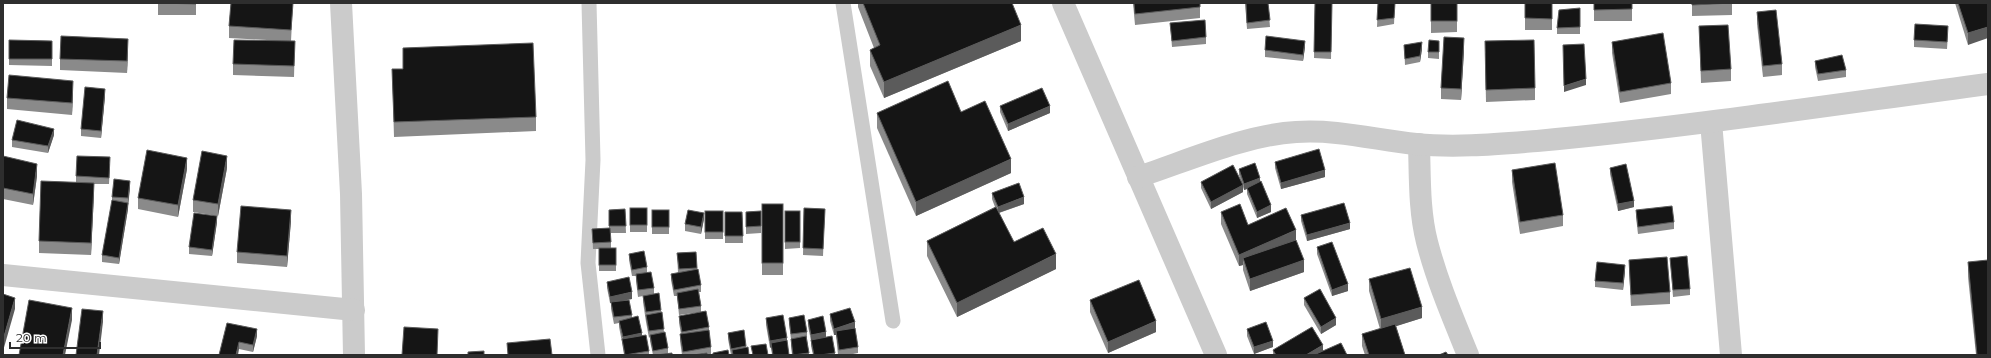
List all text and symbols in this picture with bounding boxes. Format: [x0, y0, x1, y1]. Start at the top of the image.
scale bar [10, 324, 100, 350]
text: 20 m [16, 330, 47, 345]

